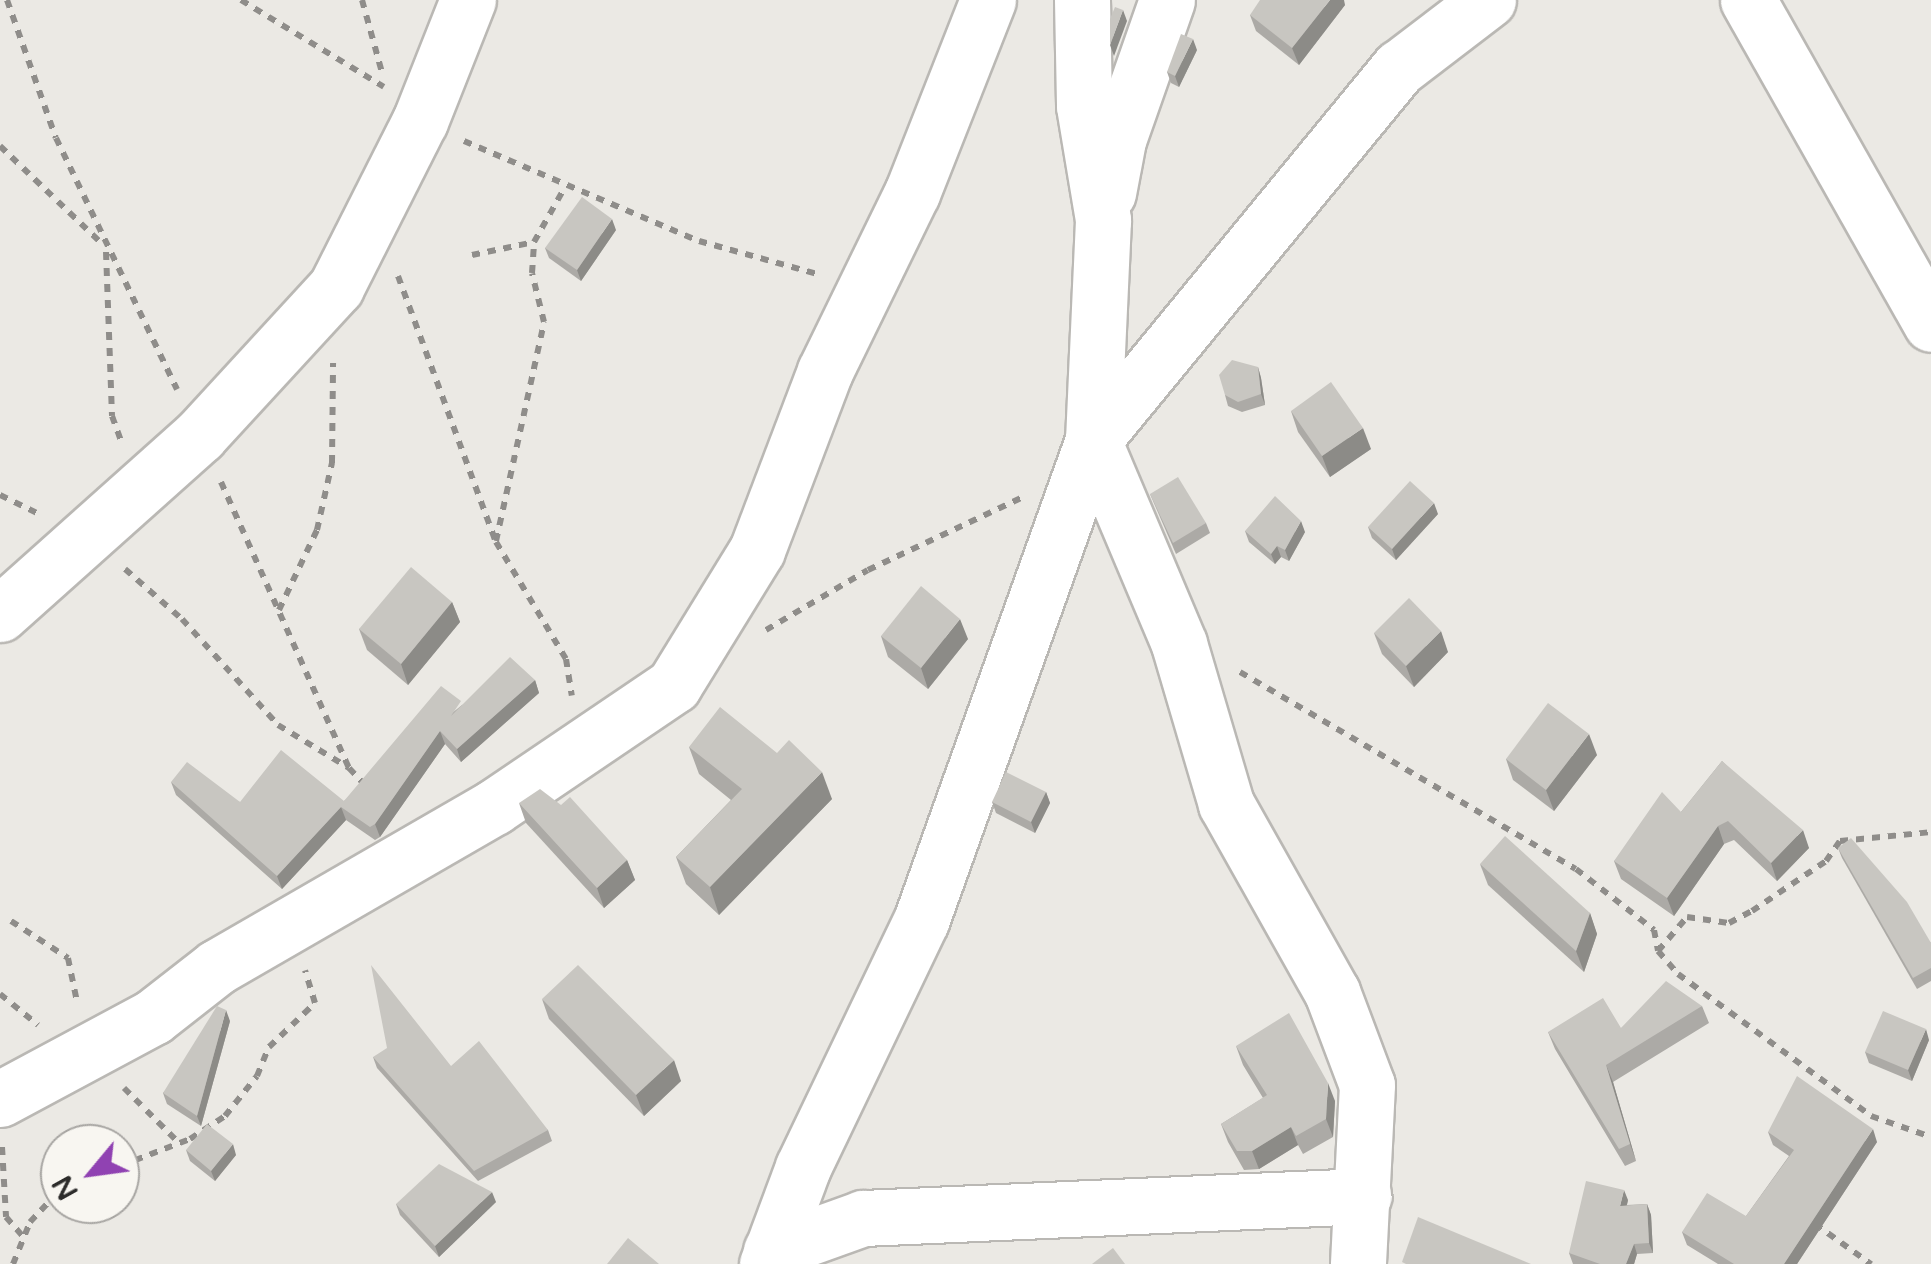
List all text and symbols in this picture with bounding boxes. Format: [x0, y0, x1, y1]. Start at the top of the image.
north arrow [40, 1124, 140, 1224]
text: N [45, 1170, 86, 1206]

